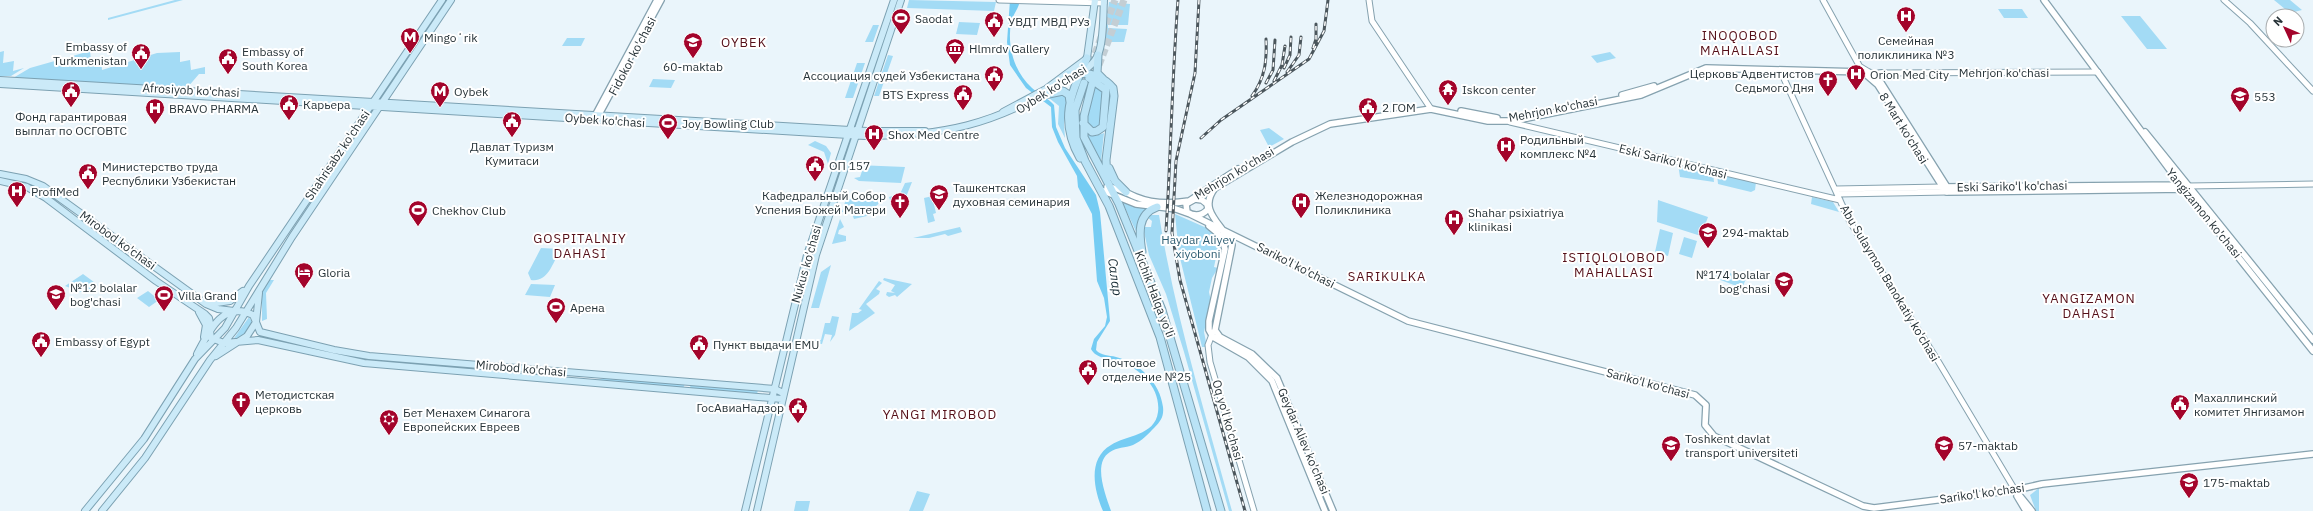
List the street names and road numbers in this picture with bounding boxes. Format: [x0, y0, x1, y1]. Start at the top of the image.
street label: Fidokor ko'chasi [605, 14, 659, 98]
street label: Oybek ko'chasi [1013, 61, 1089, 117]
street label: Mehrjon ko'chasi [1959, 65, 2049, 80]
street label: Afrosiyob ko'chasi [142, 80, 240, 100]
street label: 8 Mart ko'chasi [1876, 90, 1932, 166]
street label: Mehrjon ko'chasi [1507, 93, 1599, 125]
street label: Shahrisabz ko'chasi [301, 107, 373, 203]
street label: Oybek ko'chasi [564, 110, 646, 130]
street label: Eski Sariko'l ko'chasi [1617, 140, 1729, 182]
street label: Mehrjon ko'chasi [1191, 143, 1277, 203]
street label: Yangizamon ko'chasi [2163, 165, 2245, 261]
street label: Eski Sariko'l ko'chasi [1957, 178, 2067, 194]
street label: Abu Sulaymon Banokatiy ko'chasi [1837, 202, 1943, 364]
street label: Mirobod ko'chasi [77, 207, 159, 273]
street label: Nukus ko'chasi [788, 223, 824, 305]
street label: Sariko'l ko'chasi [1254, 239, 1338, 291]
street label: Kichik Halqa yo'li [1132, 249, 1178, 339]
street label: Mirobod ko'chasi [475, 357, 567, 379]
street label: Sariko'l ko'chasi [1605, 365, 1691, 401]
street label: Oq yo'l ko'chasi [1209, 378, 1247, 462]
street label: Geydar Aliev ko'chasi [1275, 386, 1333, 496]
street label: Sariko'l ko'chasi [1938, 480, 2026, 506]

